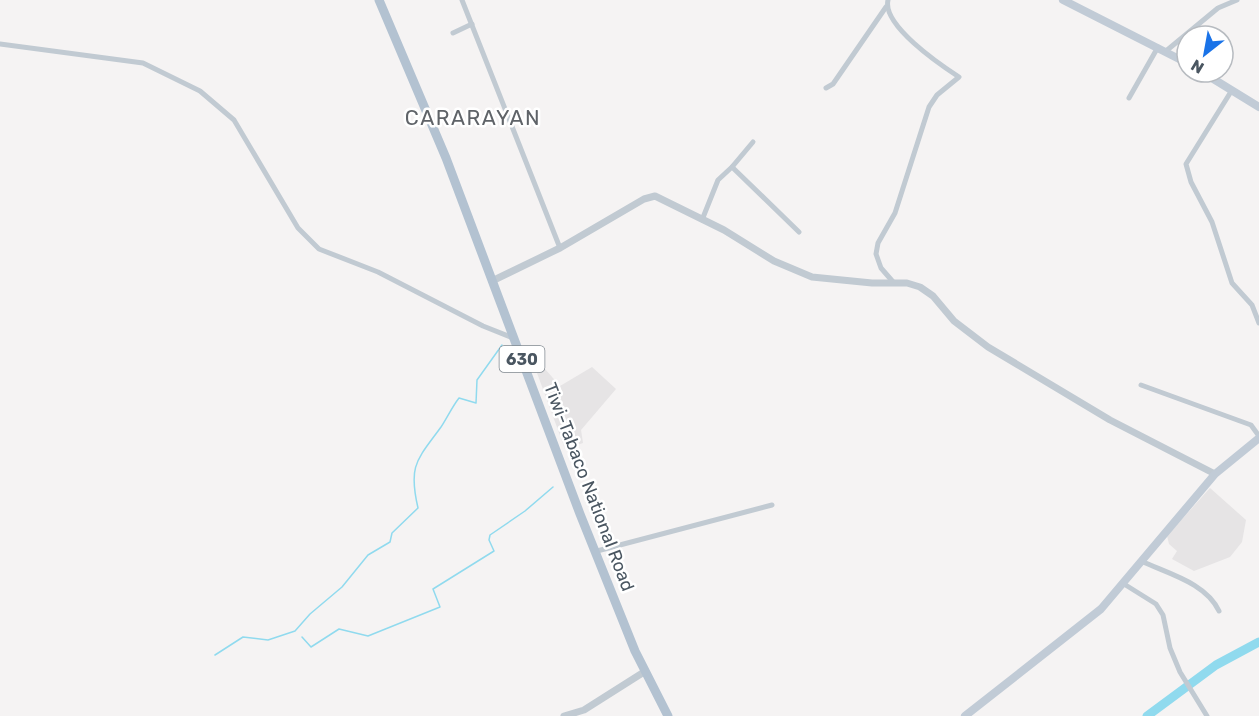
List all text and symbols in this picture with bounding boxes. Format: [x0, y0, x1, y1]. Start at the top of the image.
north arrow [1175, 24, 1235, 84]
text: N [1188, 55, 1207, 78]
district label: CARARAYAN [405, 105, 541, 130]
road number: 630 [500, 346, 544, 372]
street label: Tiwi-Tabaco National Road [539, 380, 639, 594]

